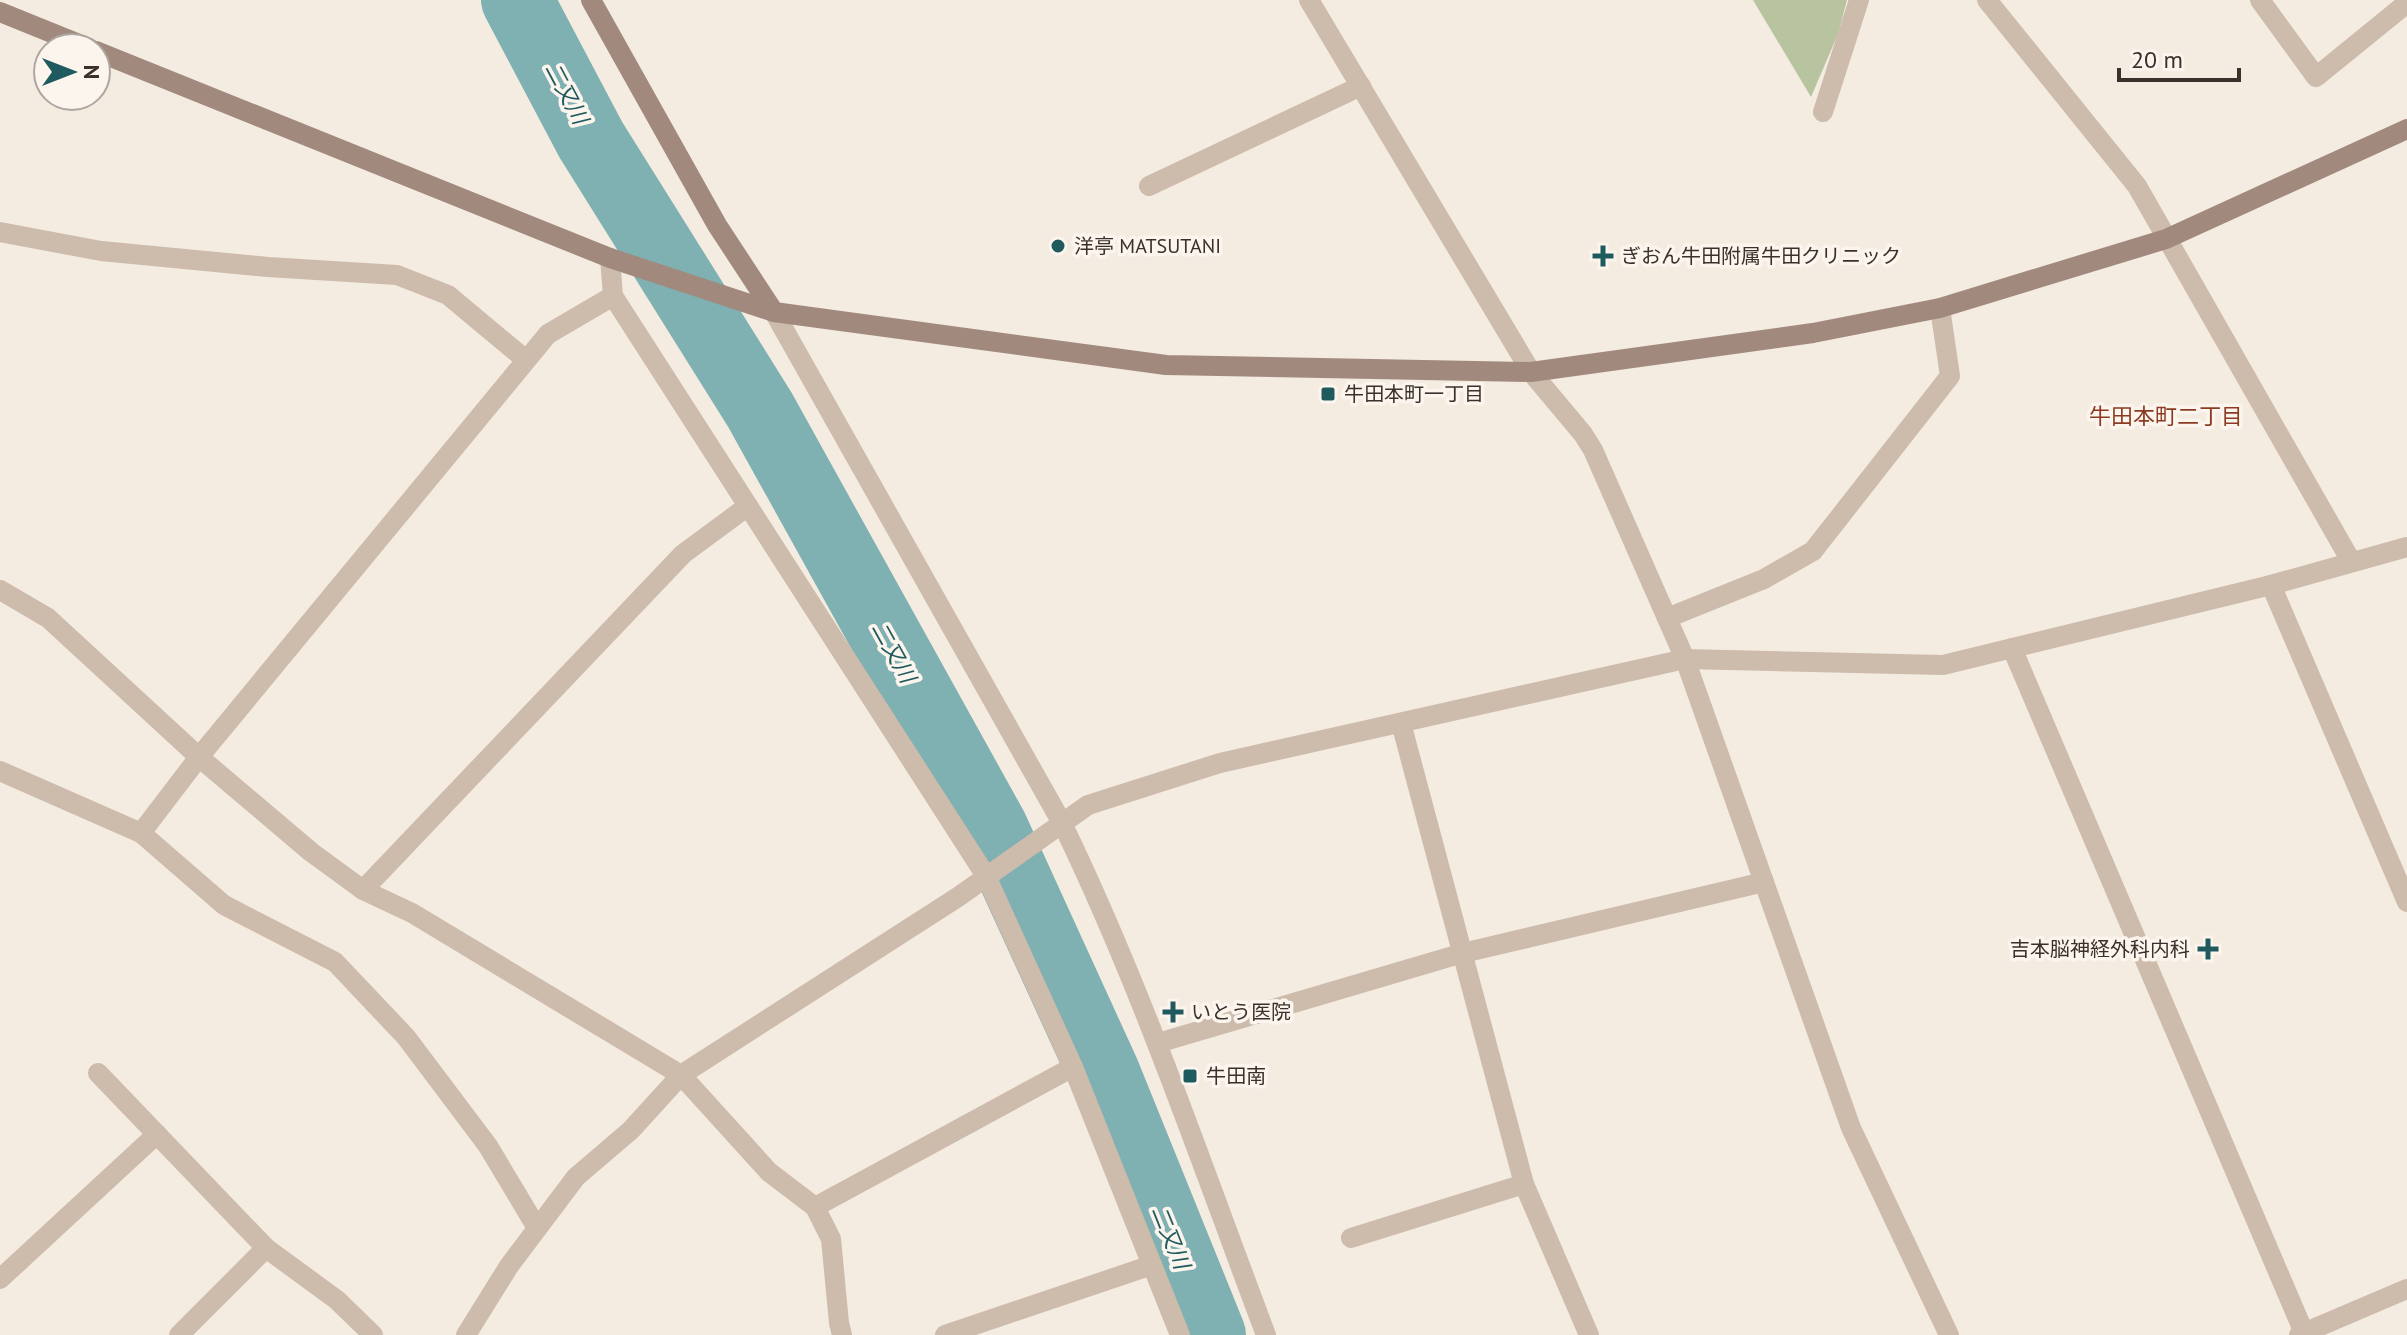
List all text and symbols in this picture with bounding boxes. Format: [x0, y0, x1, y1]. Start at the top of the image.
north arrow [32, 32, 112, 112]
scale bar [2119, 32, 2239, 82]
text: 20 m [2131, 44, 2183, 75]
water label: 二又川 [539, 57, 596, 130]
text: N [78, 65, 106, 79]
place label: 洋亭 MATSUTANI [1074, 233, 1221, 259]
marker: 洋亭 MATSUTANI [1049, 237, 1067, 255]
place label: ぎおん牛田附属牛田クリニック [1621, 243, 1901, 269]
marker: ぎおん牛田附属牛田クリニック [1592, 245, 1614, 267]
place label: 牛田本町一丁目 [1344, 381, 1484, 407]
marker: 牛田本町一丁目 [1319, 385, 1337, 403]
district label: 牛田本町二丁目 [2089, 402, 2243, 430]
water label: 二又川 [866, 616, 923, 689]
place label: 吉本脳神経外科内科 [2010, 936, 2190, 962]
marker: 吉本脳神経外科内科 [2197, 938, 2219, 960]
place label: いとう医院 [1191, 999, 1291, 1025]
marker: いとう医院 [1162, 1001, 1184, 1023]
place label: 牛田南 [1206, 1063, 1266, 1089]
marker: 牛田南 [1181, 1067, 1199, 1085]
water label: 二又川 [1146, 1201, 1197, 1275]

